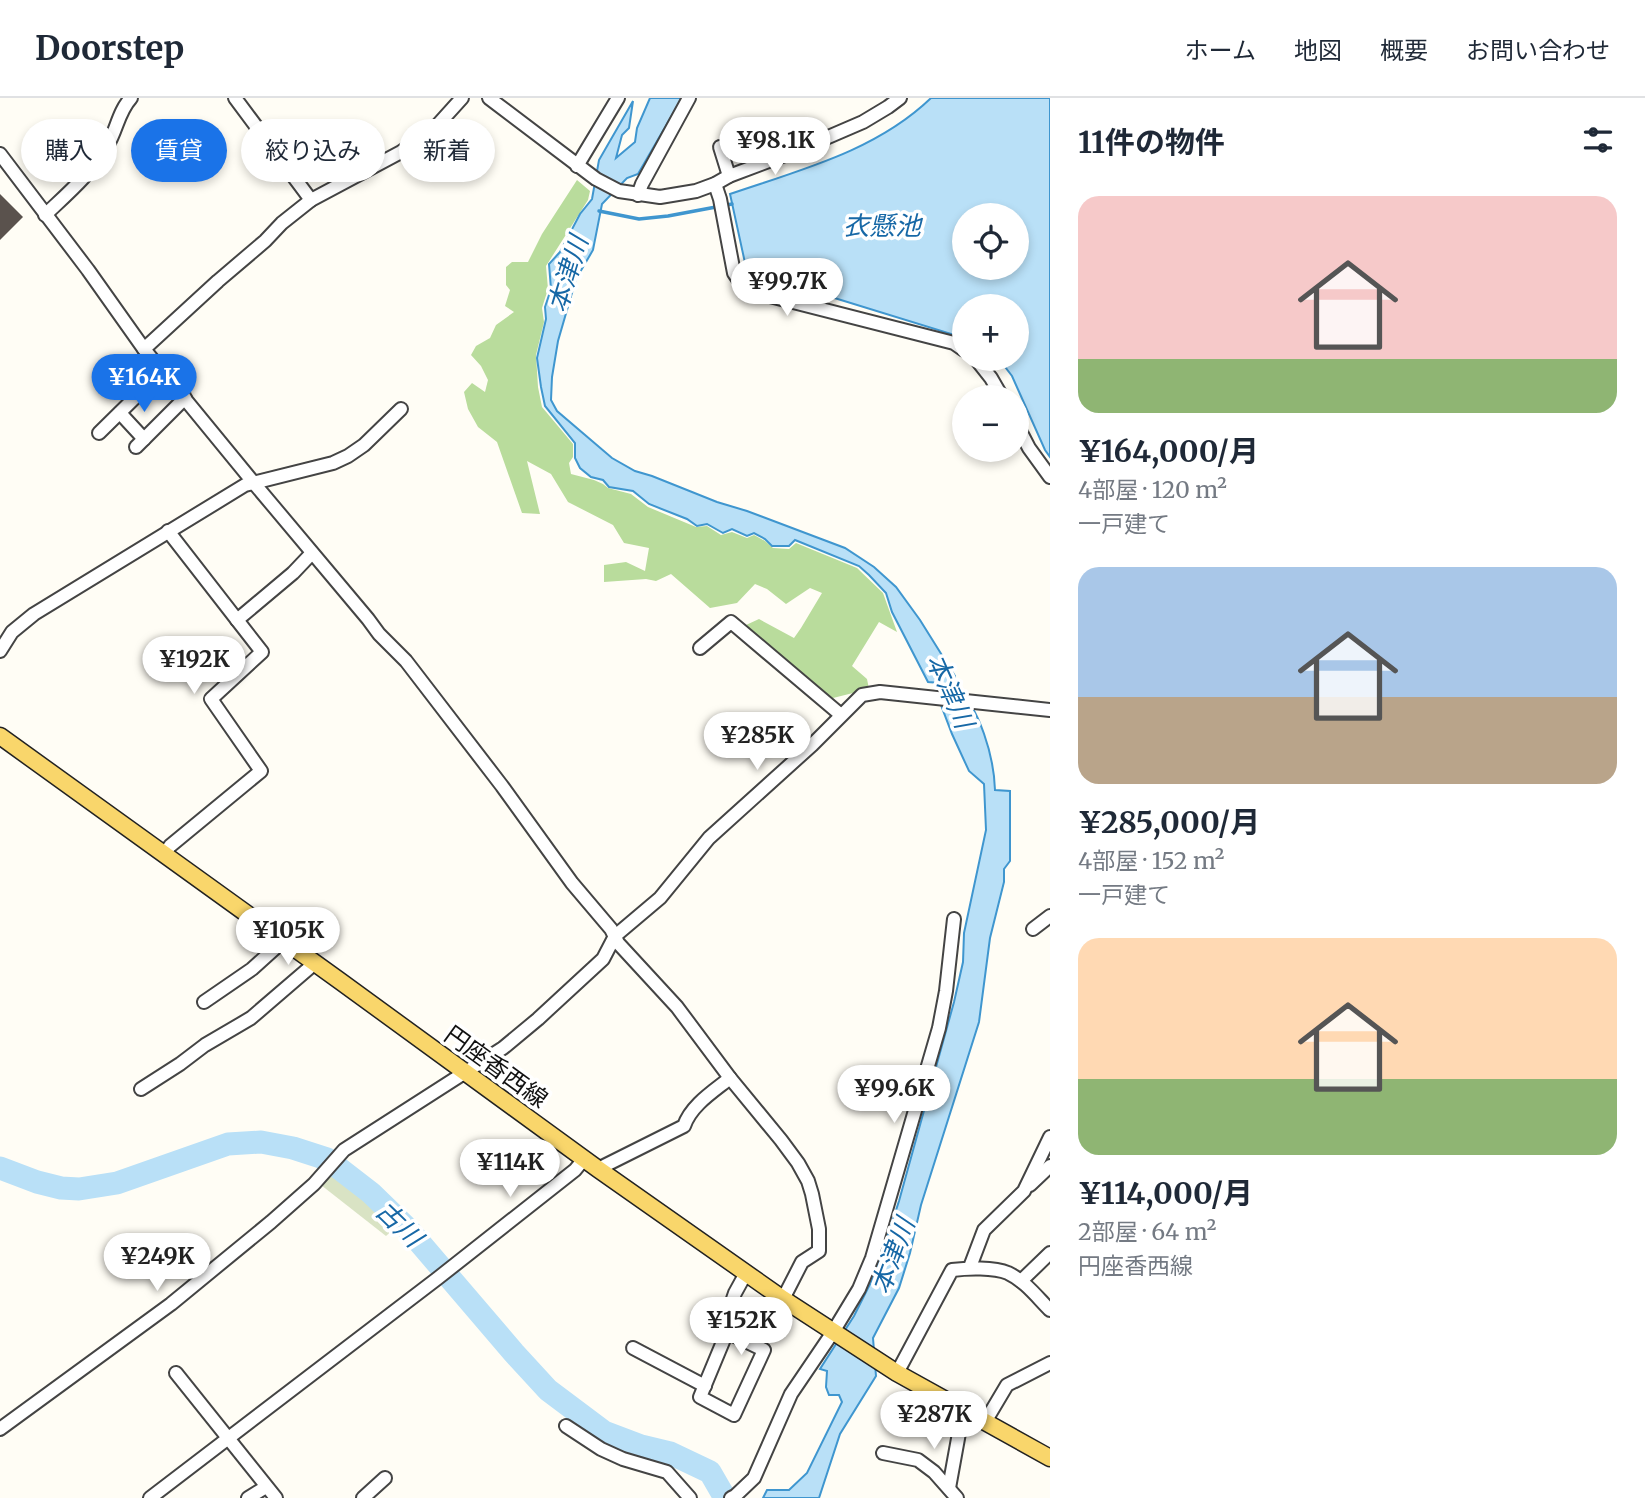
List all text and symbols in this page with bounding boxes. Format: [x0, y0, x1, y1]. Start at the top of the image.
text: Doorstep [35, 28, 184, 69]
text: ホーム [1185, 35, 1256, 66]
text: 地図 [1294, 35, 1342, 66]
text: 概要 [1380, 35, 1428, 66]
text: お問い合わせ [1466, 35, 1610, 66]
pin: ¥98.1K [718, 118, 832, 177]
chip: 購入 [21, 119, 117, 182]
chip: 賃貸 [131, 119, 227, 182]
chip: 絞り込み [241, 119, 385, 182]
chip: 新着 [399, 119, 495, 182]
icon: filters [1579, 121, 1617, 159]
text: 11件の物件 [1078, 123, 1225, 161]
text: ¥98.1K [735, 125, 815, 154]
map controls [952, 203, 1029, 462]
button: locate [952, 203, 1029, 280]
water label: 衣懸池 [843, 209, 924, 242]
water label: 本津川 [540, 229, 596, 316]
icon: home [1285, 242, 1411, 368]
pin: ¥99.7K [730, 258, 844, 318]
text: ¥99.7K [747, 266, 827, 295]
button: + [952, 294, 1029, 371]
pin: ¥164K [95, 354, 193, 414]
text: ¥164K [108, 362, 180, 391]
button: − [952, 385, 1029, 462]
text: ¥164,000/月 [1078, 432, 1259, 470]
text: 4部屋 · 120 m² [1078, 475, 1227, 504]
text: 一戸建て [1078, 509, 1170, 538]
icon: home [1285, 613, 1411, 739]
pin: ¥192K [145, 636, 243, 696]
text: ¥192K [158, 644, 230, 673]
water label: 本津川 [920, 648, 983, 736]
pin: ¥285K [708, 712, 806, 772]
text: ¥285K [720, 720, 794, 749]
text: ¥285,000/月 [1078, 803, 1260, 841]
text: 4部屋 · 152 m² [1078, 846, 1225, 875]
text: 一戸建て [1078, 880, 1170, 909]
pin: ¥105K [239, 908, 337, 967]
text: ¥105K [252, 915, 324, 944]
icon: home [1285, 984, 1411, 1110]
street label: 円座香西線 [439, 1019, 554, 1114]
pin: ¥99.6K [837, 1066, 951, 1125]
text: ¥99.6K [853, 1073, 935, 1102]
pin: ¥114K [461, 1140, 559, 1199]
text: ¥114K [476, 1147, 544, 1176]
text: ¥114,000/月 [1078, 1174, 1253, 1212]
water label: 古川 [369, 1194, 432, 1256]
water label: 本津川 [864, 1211, 922, 1298]
text: 2部屋 · 64 m² [1078, 1217, 1216, 1246]
pin: ¥249K [108, 1234, 206, 1293]
text: ¥249K [120, 1241, 194, 1270]
text: 円座香西線 [1078, 1251, 1193, 1280]
pin: ¥152K [692, 1298, 790, 1357]
text: ¥152K [706, 1305, 776, 1334]
pin: ¥287K [885, 1392, 983, 1451]
text: ¥287K [896, 1399, 972, 1428]

